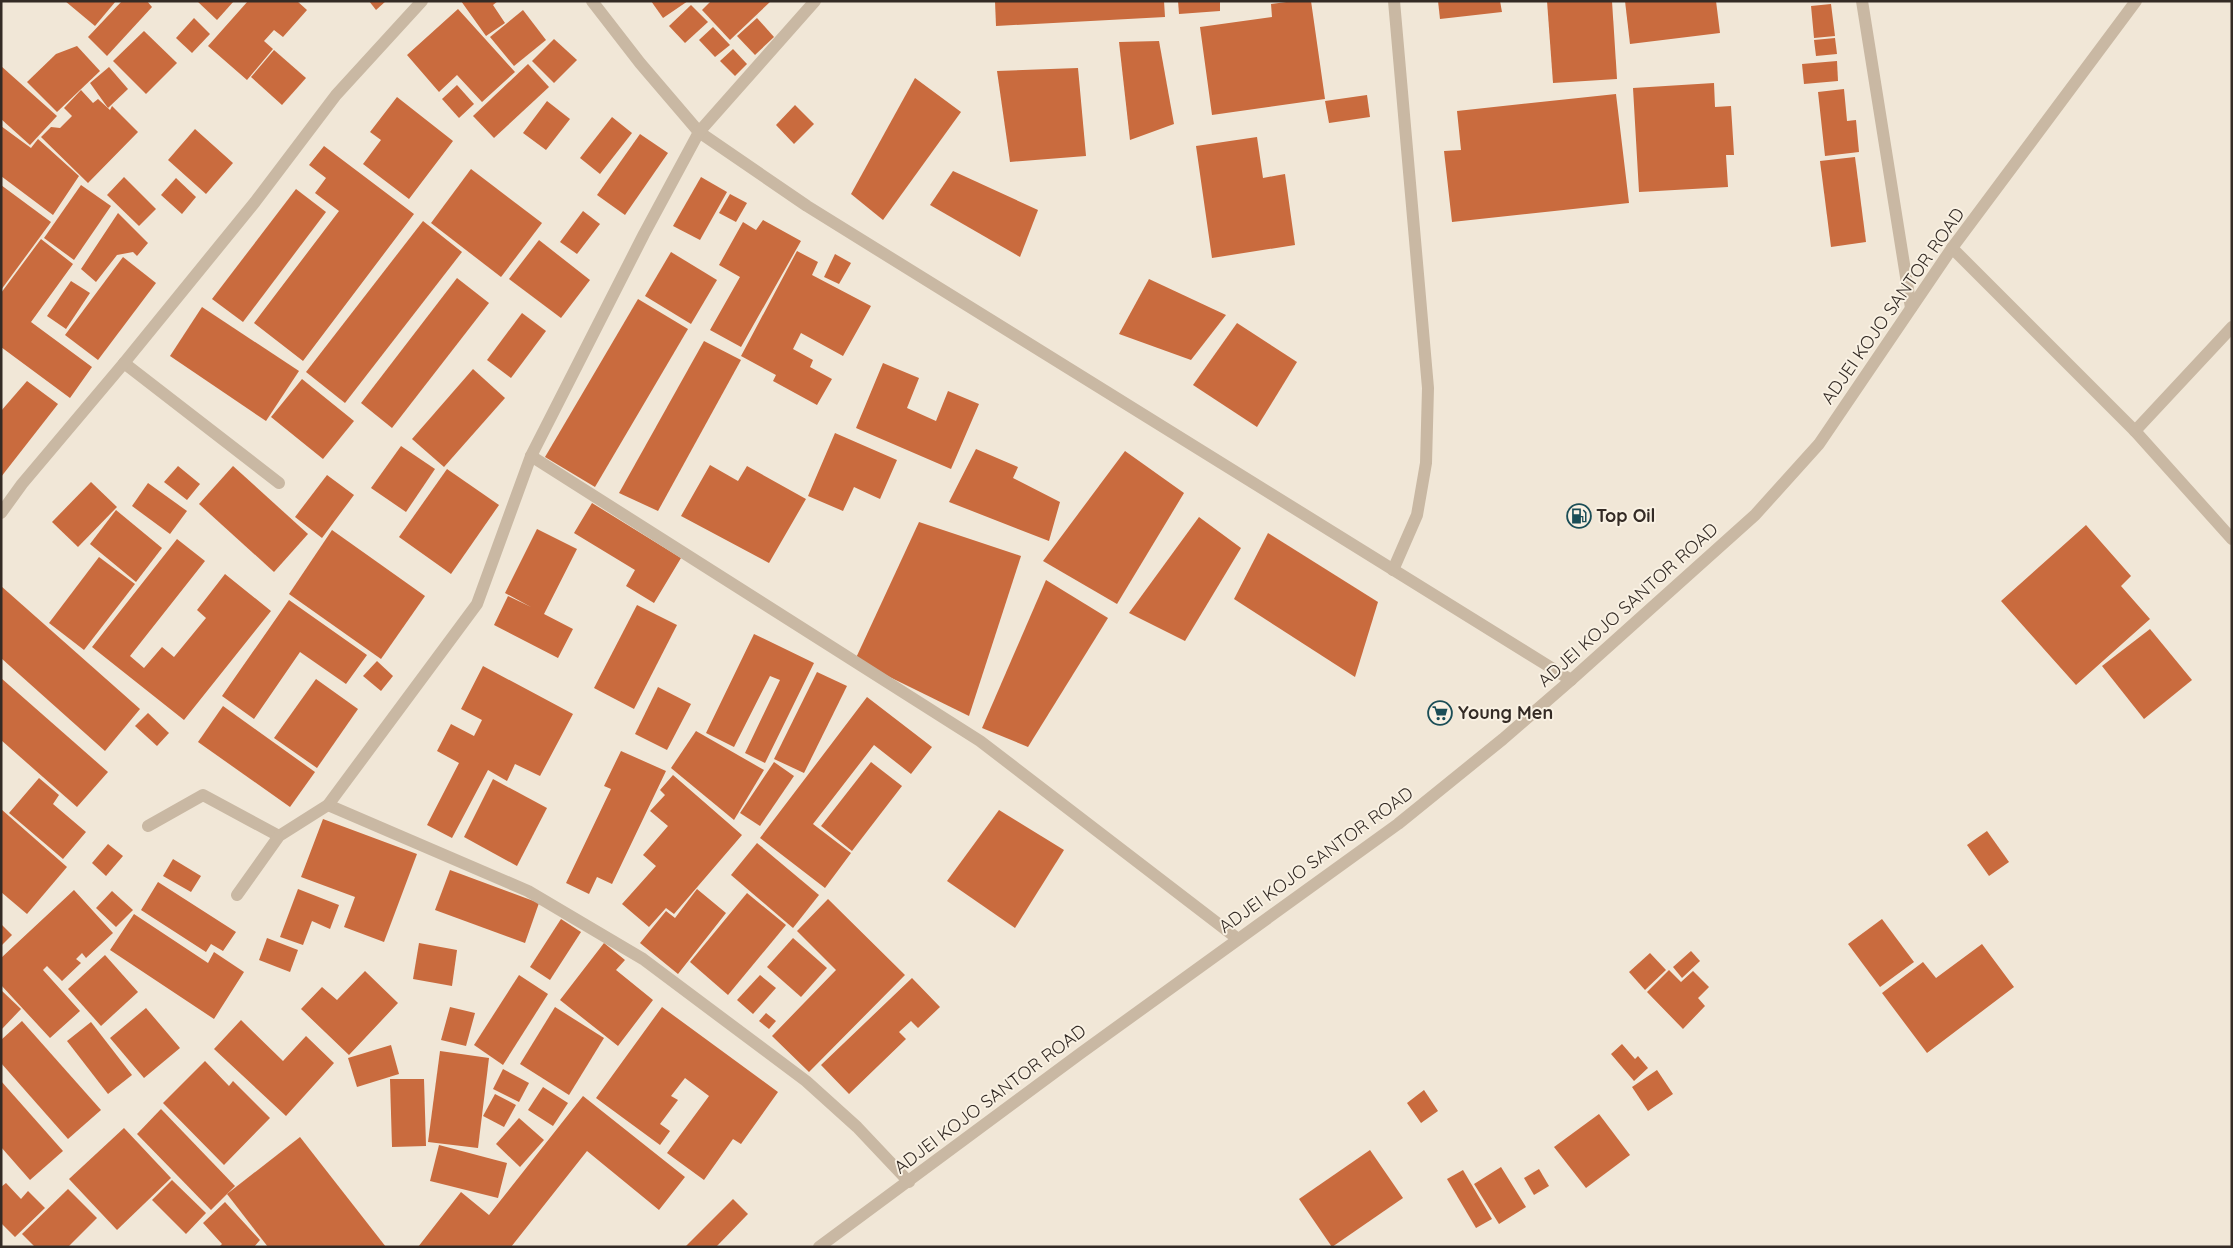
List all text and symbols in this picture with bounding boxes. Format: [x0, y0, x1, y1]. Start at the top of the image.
street label: ADJEI KOJO SANTOR ROAD [1816, 203, 1969, 408]
fuel station icon: Top Oil [1566, 503, 1592, 529]
place label: Top Oil [1596, 504, 1655, 527]
street label: ADJEI KOJO SANTOR ROAD [1533, 518, 1723, 692]
supermarket icon: Young Men [1427, 700, 1453, 726]
place label: Young Men [1458, 701, 1553, 724]
street label: ADJEI KOJO SANTOR ROAD [1214, 781, 1417, 938]
street label: ADJEI KOJO SANTOR ROAD [889, 1019, 1090, 1178]

